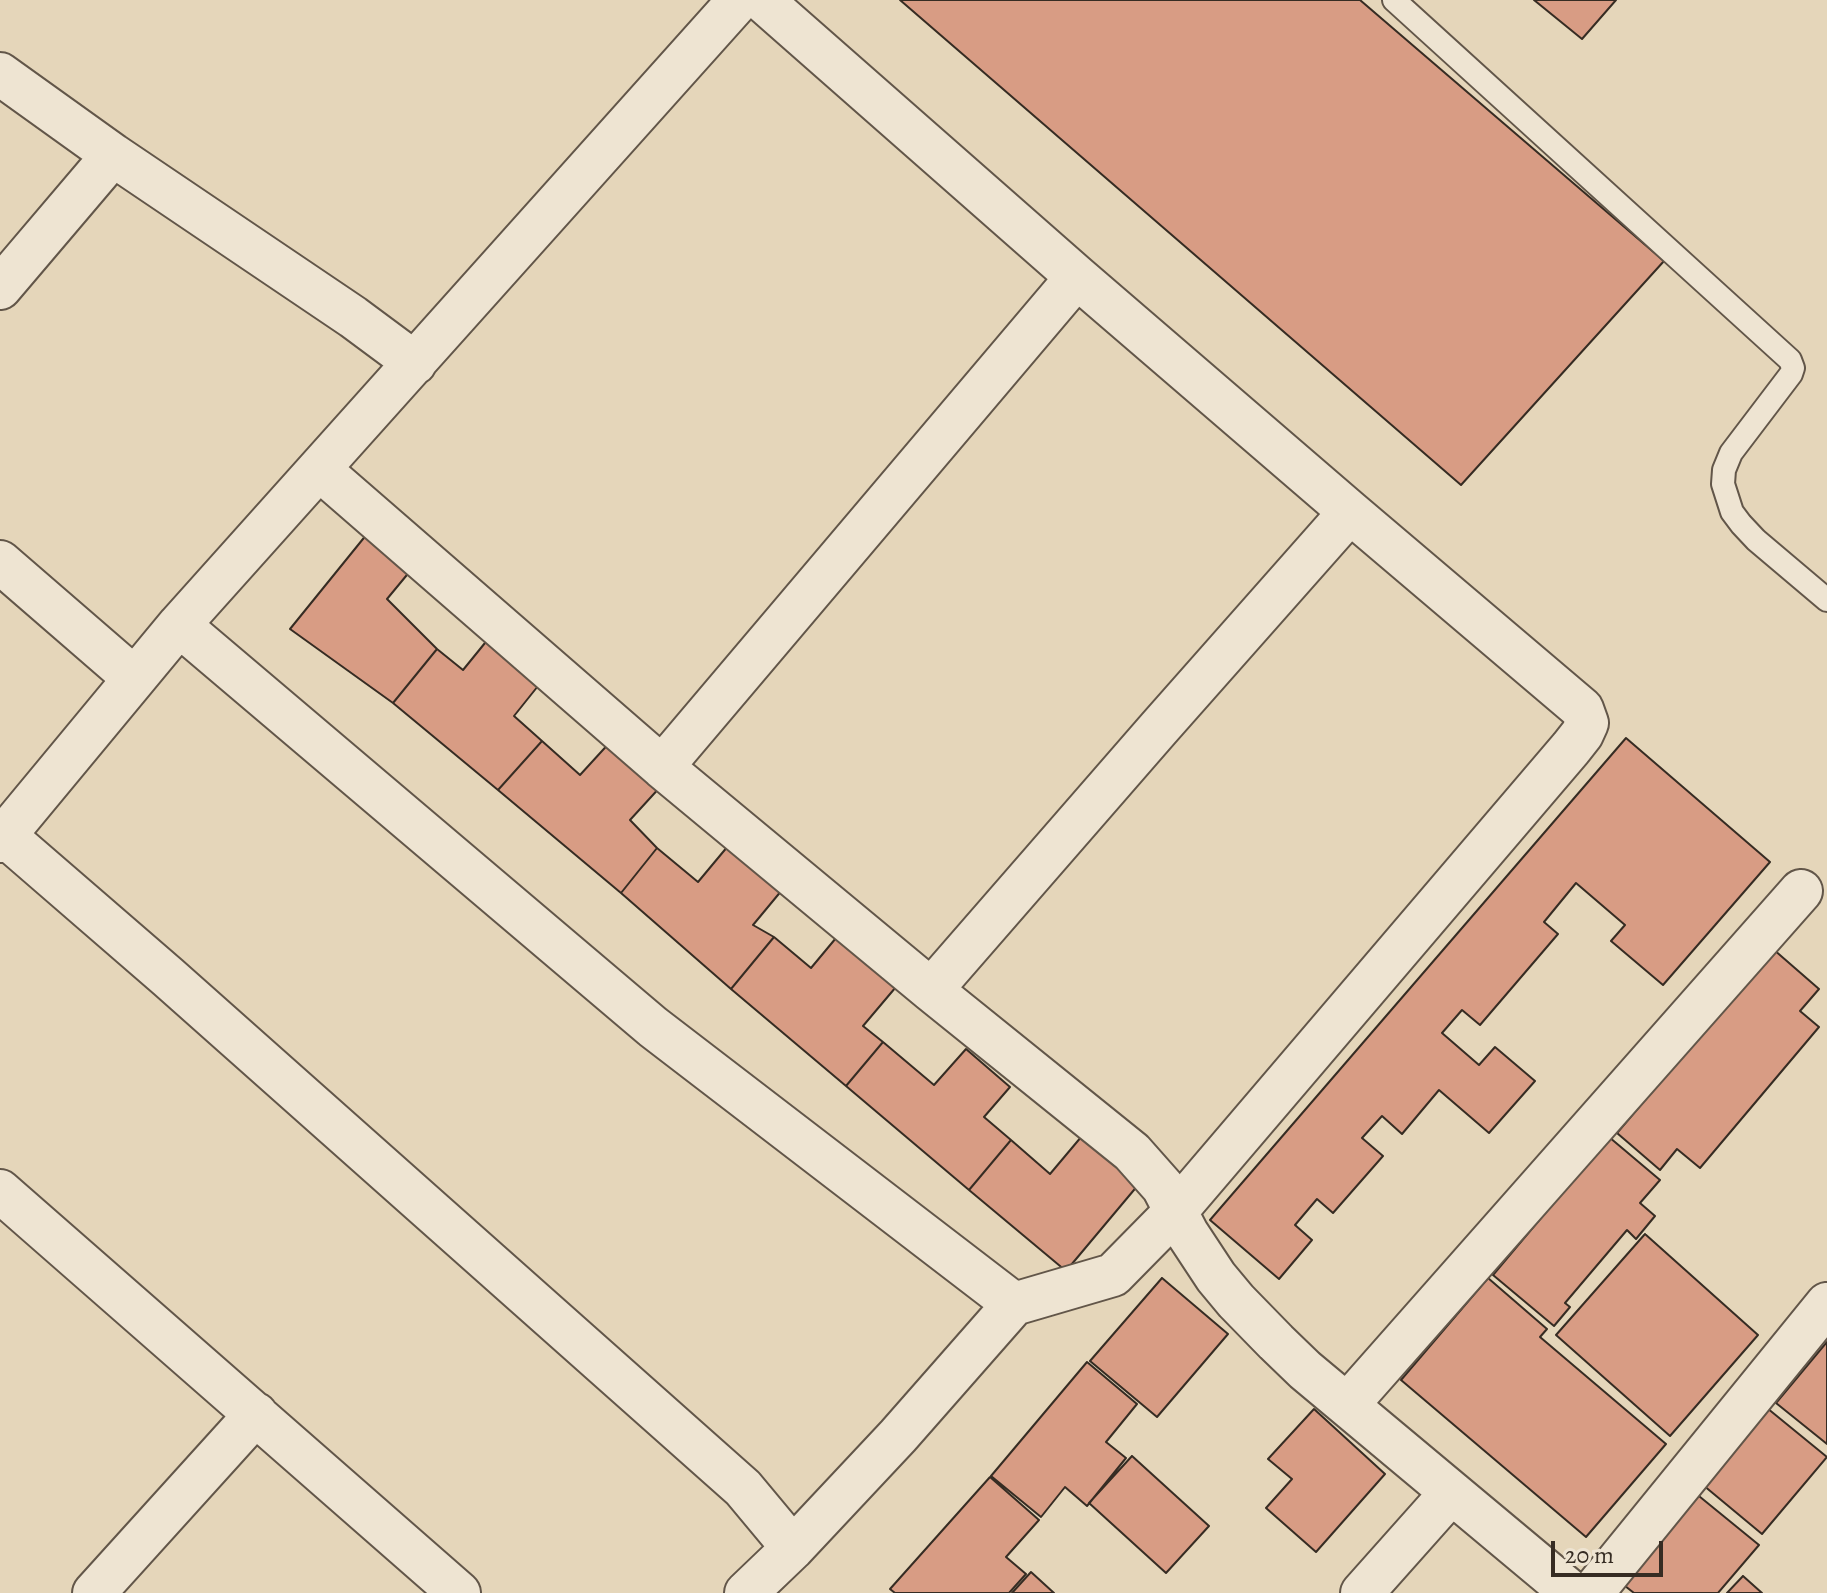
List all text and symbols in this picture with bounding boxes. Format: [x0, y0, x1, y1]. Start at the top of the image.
scale bar [1555, 1525, 1667, 1575]
text: 20 m [1565, 1539, 1614, 1571]

